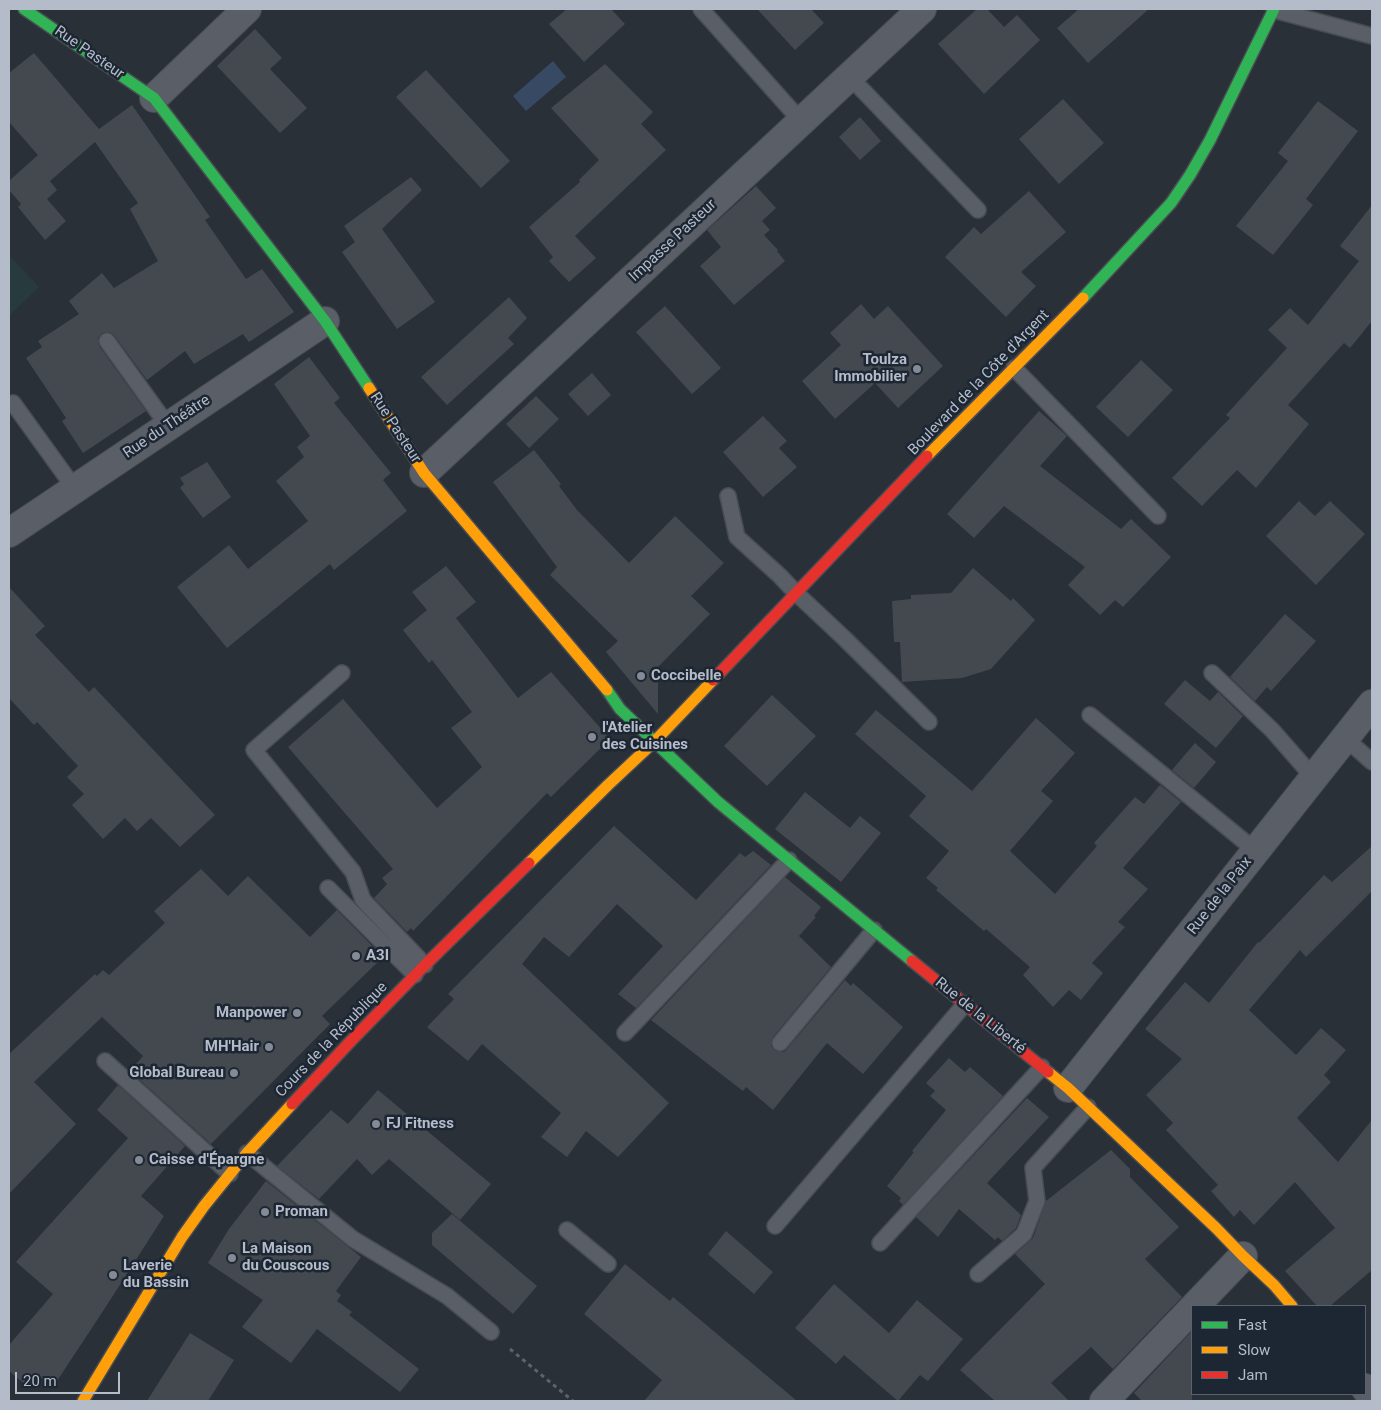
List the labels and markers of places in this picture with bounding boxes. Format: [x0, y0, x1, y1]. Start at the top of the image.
place label: Toulza Immobilier [834, 351, 907, 386]
marker: Toulza Immobilier [911, 363, 923, 375]
place label: Coccibelle [651, 667, 721, 685]
marker: Coccibelle [635, 670, 647, 682]
place label: l'Atelier des Cuisines [602, 719, 688, 754]
marker: l'Atelier des Cuisines [586, 731, 598, 743]
place label: A3I [366, 947, 389, 965]
marker: A3I [350, 950, 362, 962]
place label: Manpower [216, 1004, 287, 1022]
marker: Manpower [291, 1007, 303, 1019]
place label: MH'Hair [205, 1038, 259, 1056]
marker: MH'Hair [263, 1041, 275, 1053]
place label: Global Bureau [129, 1064, 224, 1082]
marker: Global Bureau [228, 1067, 240, 1079]
place label: FJ Fitness [386, 1115, 454, 1133]
marker: FJ Fitness [370, 1118, 382, 1130]
place label: Caisse d'Épargne [149, 1151, 264, 1169]
marker: Caisse d'Épargne [133, 1154, 145, 1166]
place label: Proman [275, 1203, 328, 1221]
marker: Proman [259, 1206, 271, 1218]
place label: La Maison du Couscous [242, 1240, 329, 1275]
marker: La Maison du Couscous [226, 1252, 238, 1264]
place label: Laverie du Bassin [123, 1257, 189, 1292]
marker: Laverie du Bassin [107, 1269, 119, 1281]

